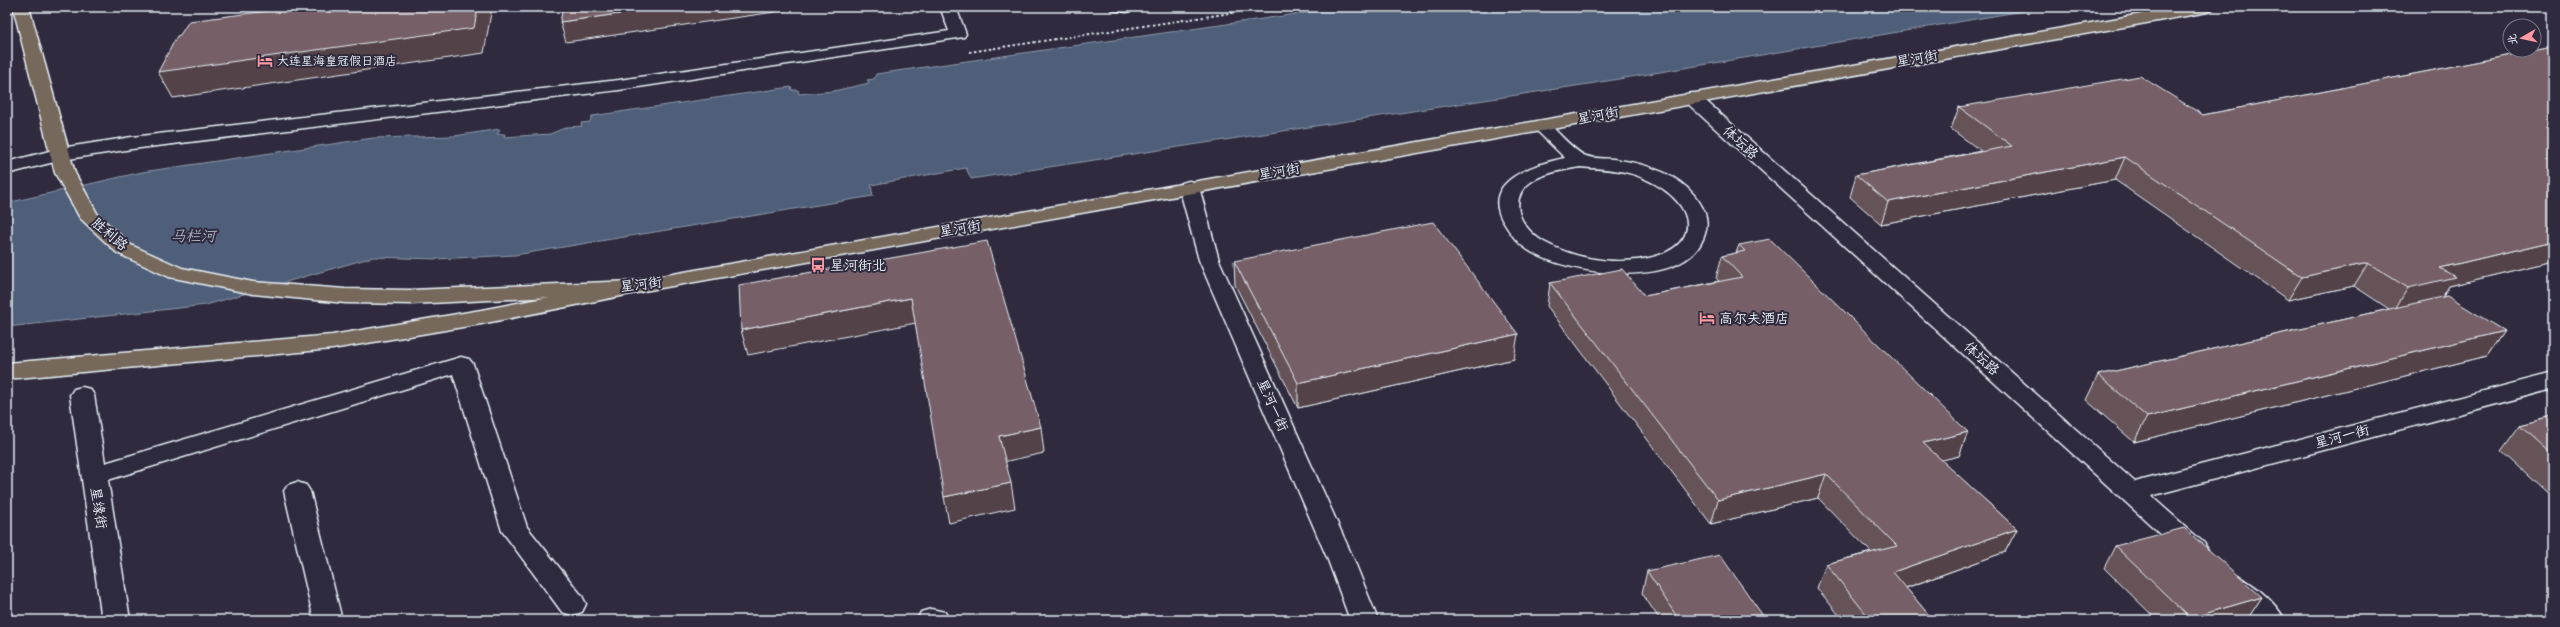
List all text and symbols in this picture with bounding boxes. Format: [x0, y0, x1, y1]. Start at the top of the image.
north arrow [2502, 18, 2542, 58]
text: 北 [2504, 33, 2522, 46]
street label: 星河街 [1895, 45, 1940, 73]
hotel icon: 大连星海皇冠假日酒店 [256, 52, 274, 70]
place label: 大连星海皇冠假日酒店 [277, 53, 397, 71]
street label: 星河街 [1576, 102, 1621, 131]
street label: 体坛路 [1717, 121, 1763, 165]
street label: 星河街 [1257, 158, 1302, 186]
street label: 胜利路 [86, 214, 132, 257]
street label: 星河街 [938, 215, 983, 243]
water label: 马栏河 [170, 226, 218, 248]
bus stop icon: 星河街北 [809, 256, 827, 274]
place label: 星河街北 [830, 256, 886, 277]
street label: 星河街 [619, 273, 663, 298]
hotel icon: 高尔夫酒店 [1698, 309, 1716, 327]
place label: 高尔夫酒店 [1719, 309, 1789, 330]
street label: 体坛路 [1958, 337, 2004, 381]
street label: 星河一街 [1251, 376, 1293, 435]
street label: 星河一街 [2313, 420, 2372, 455]
street label: 星缘街 [84, 486, 111, 531]

